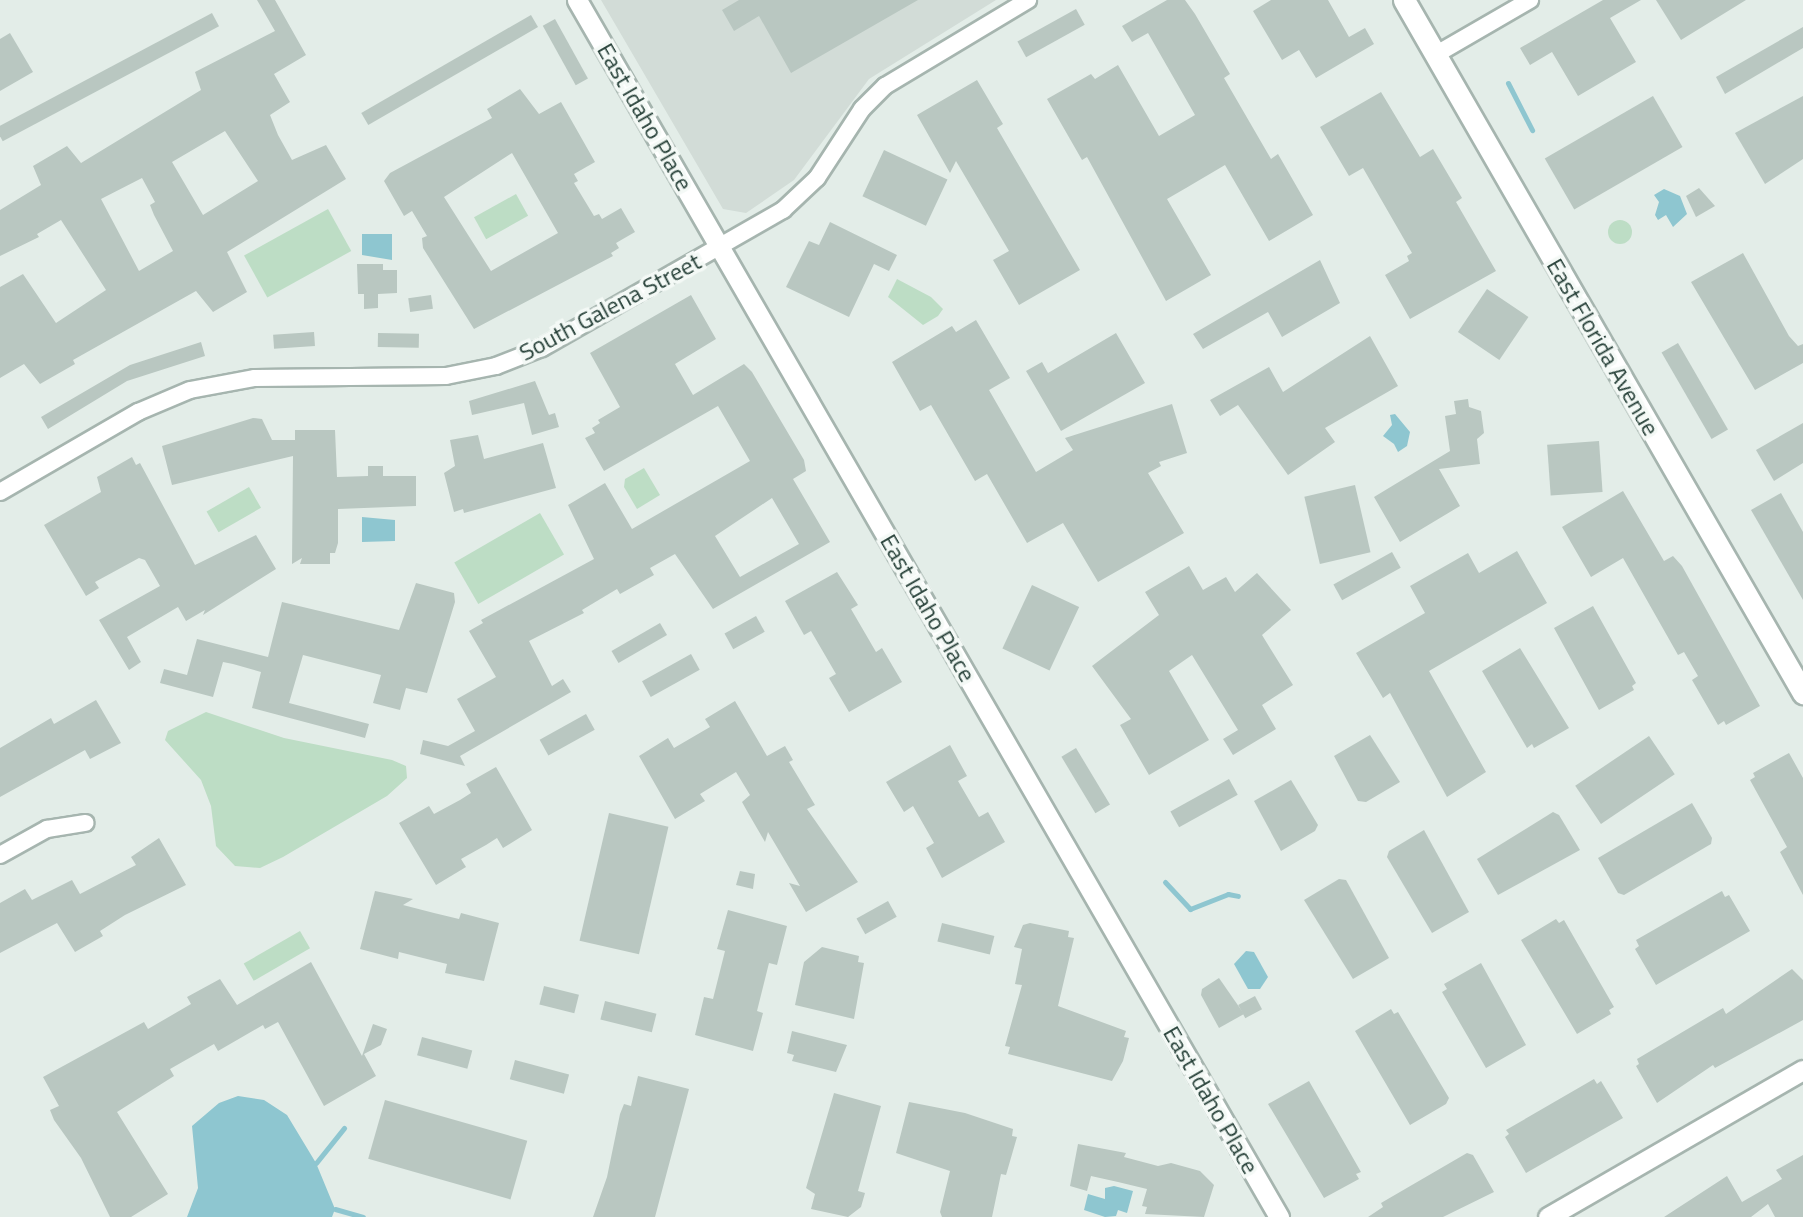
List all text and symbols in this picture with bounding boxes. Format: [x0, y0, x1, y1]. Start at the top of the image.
street label: East Idaho Place [591, 38, 699, 196]
street label: South Galena Street [514, 247, 706, 367]
street label: East Florida Avenue [1541, 253, 1665, 441]
street label: East Idaho Place [874, 529, 982, 687]
street label: East Idaho Place [1157, 1021, 1265, 1179]

